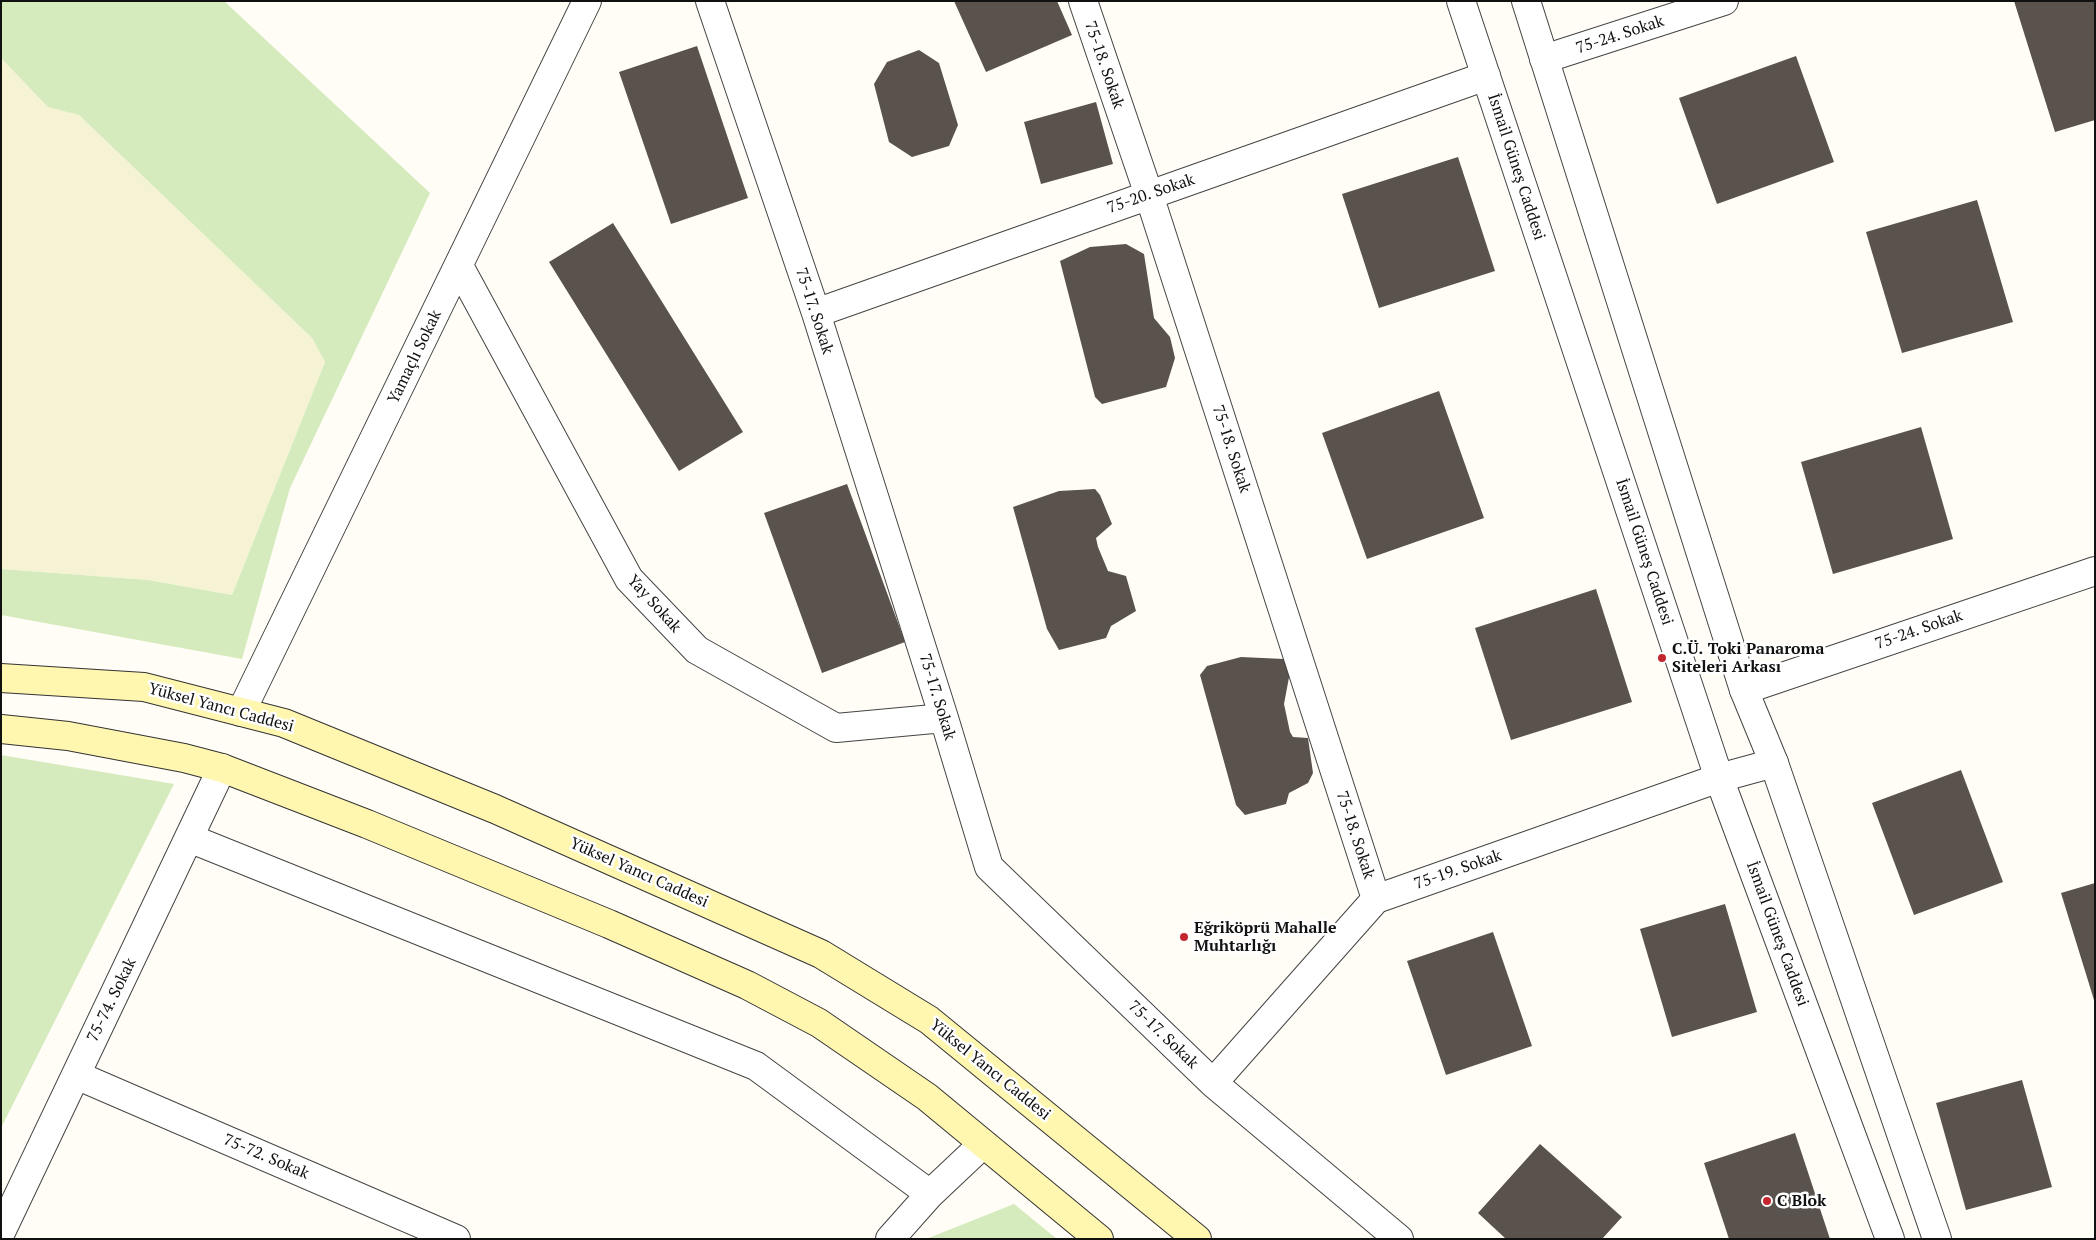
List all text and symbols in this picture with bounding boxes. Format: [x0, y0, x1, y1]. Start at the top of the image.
street label: 75-24. Sokak [1574, 12, 1666, 58]
street label: 75-18. Sokak [1080, 19, 1128, 111]
street label: İsmail Güneş Caddesi [1483, 91, 1549, 243]
street label: 75-20. Sokak [1105, 170, 1197, 218]
street label: 75-17. Sokak [791, 265, 837, 357]
street label: Yamaçlı Sokak [384, 307, 446, 407]
street label: 75-18. Sokak [1208, 403, 1254, 495]
street label: İsmail Güneş Caddesi [1611, 476, 1677, 628]
street label: Yay Sokak [623, 571, 685, 637]
street label: 75-24. Sokak [1873, 606, 1965, 654]
place label: C.Ü. Toki Panaroma Siteleri Arkası [1672, 639, 1824, 677]
street label: 75-17. Sokak [915, 651, 959, 743]
marker: C.Ü. Toki Panaroma Siteleri Arkası [1656, 652, 1668, 664]
street label: Yüksel Yancı Caddesi [146, 679, 296, 737]
street label: 75-18. Sokak [1332, 789, 1378, 881]
street label: Yüksel Yancı Caddesi [567, 834, 711, 912]
street label: 75-19. Sokak [1412, 846, 1504, 894]
street label: İsmail Güneş Caddesi [1742, 859, 1812, 1009]
place label: Eğriköprü Mahalle Muhtarlığı [1194, 918, 1337, 956]
marker: Eğriköprü Mahalle Muhtarlığı [1178, 931, 1190, 943]
street label: 75-74. Sokak [83, 955, 141, 1045]
street label: 75-17. Sokak [1124, 997, 1202, 1073]
street label: Yüksel Yancı Caddesi [926, 1015, 1054, 1125]
street label: 75-72. Sokak [220, 1130, 312, 1184]
place label: C Blok [1777, 1191, 1826, 1211]
marker: C Blok [1761, 1195, 1773, 1207]

